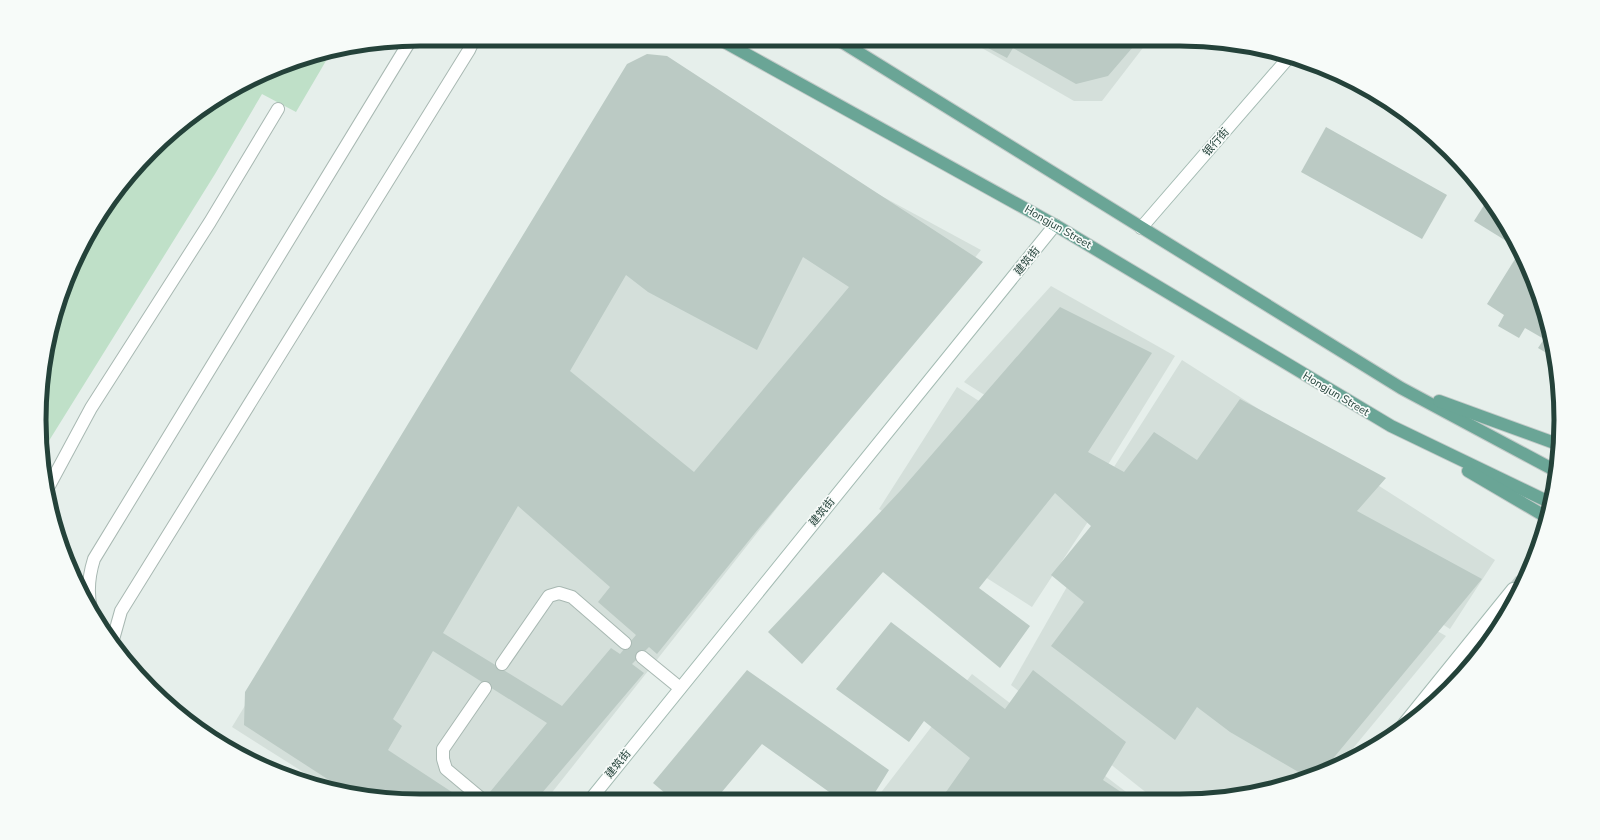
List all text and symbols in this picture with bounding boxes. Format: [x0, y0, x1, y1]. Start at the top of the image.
street label: 银行街 [1200, 125, 1232, 159]
street label: Hongjun Street [1022, 202, 1094, 252]
street label: 建筑街 [1011, 243, 1043, 279]
street label: Hongjun Street [1300, 368, 1372, 420]
street label: 建筑街 [806, 494, 838, 530]
street label: 建筑街 [602, 746, 634, 782]

